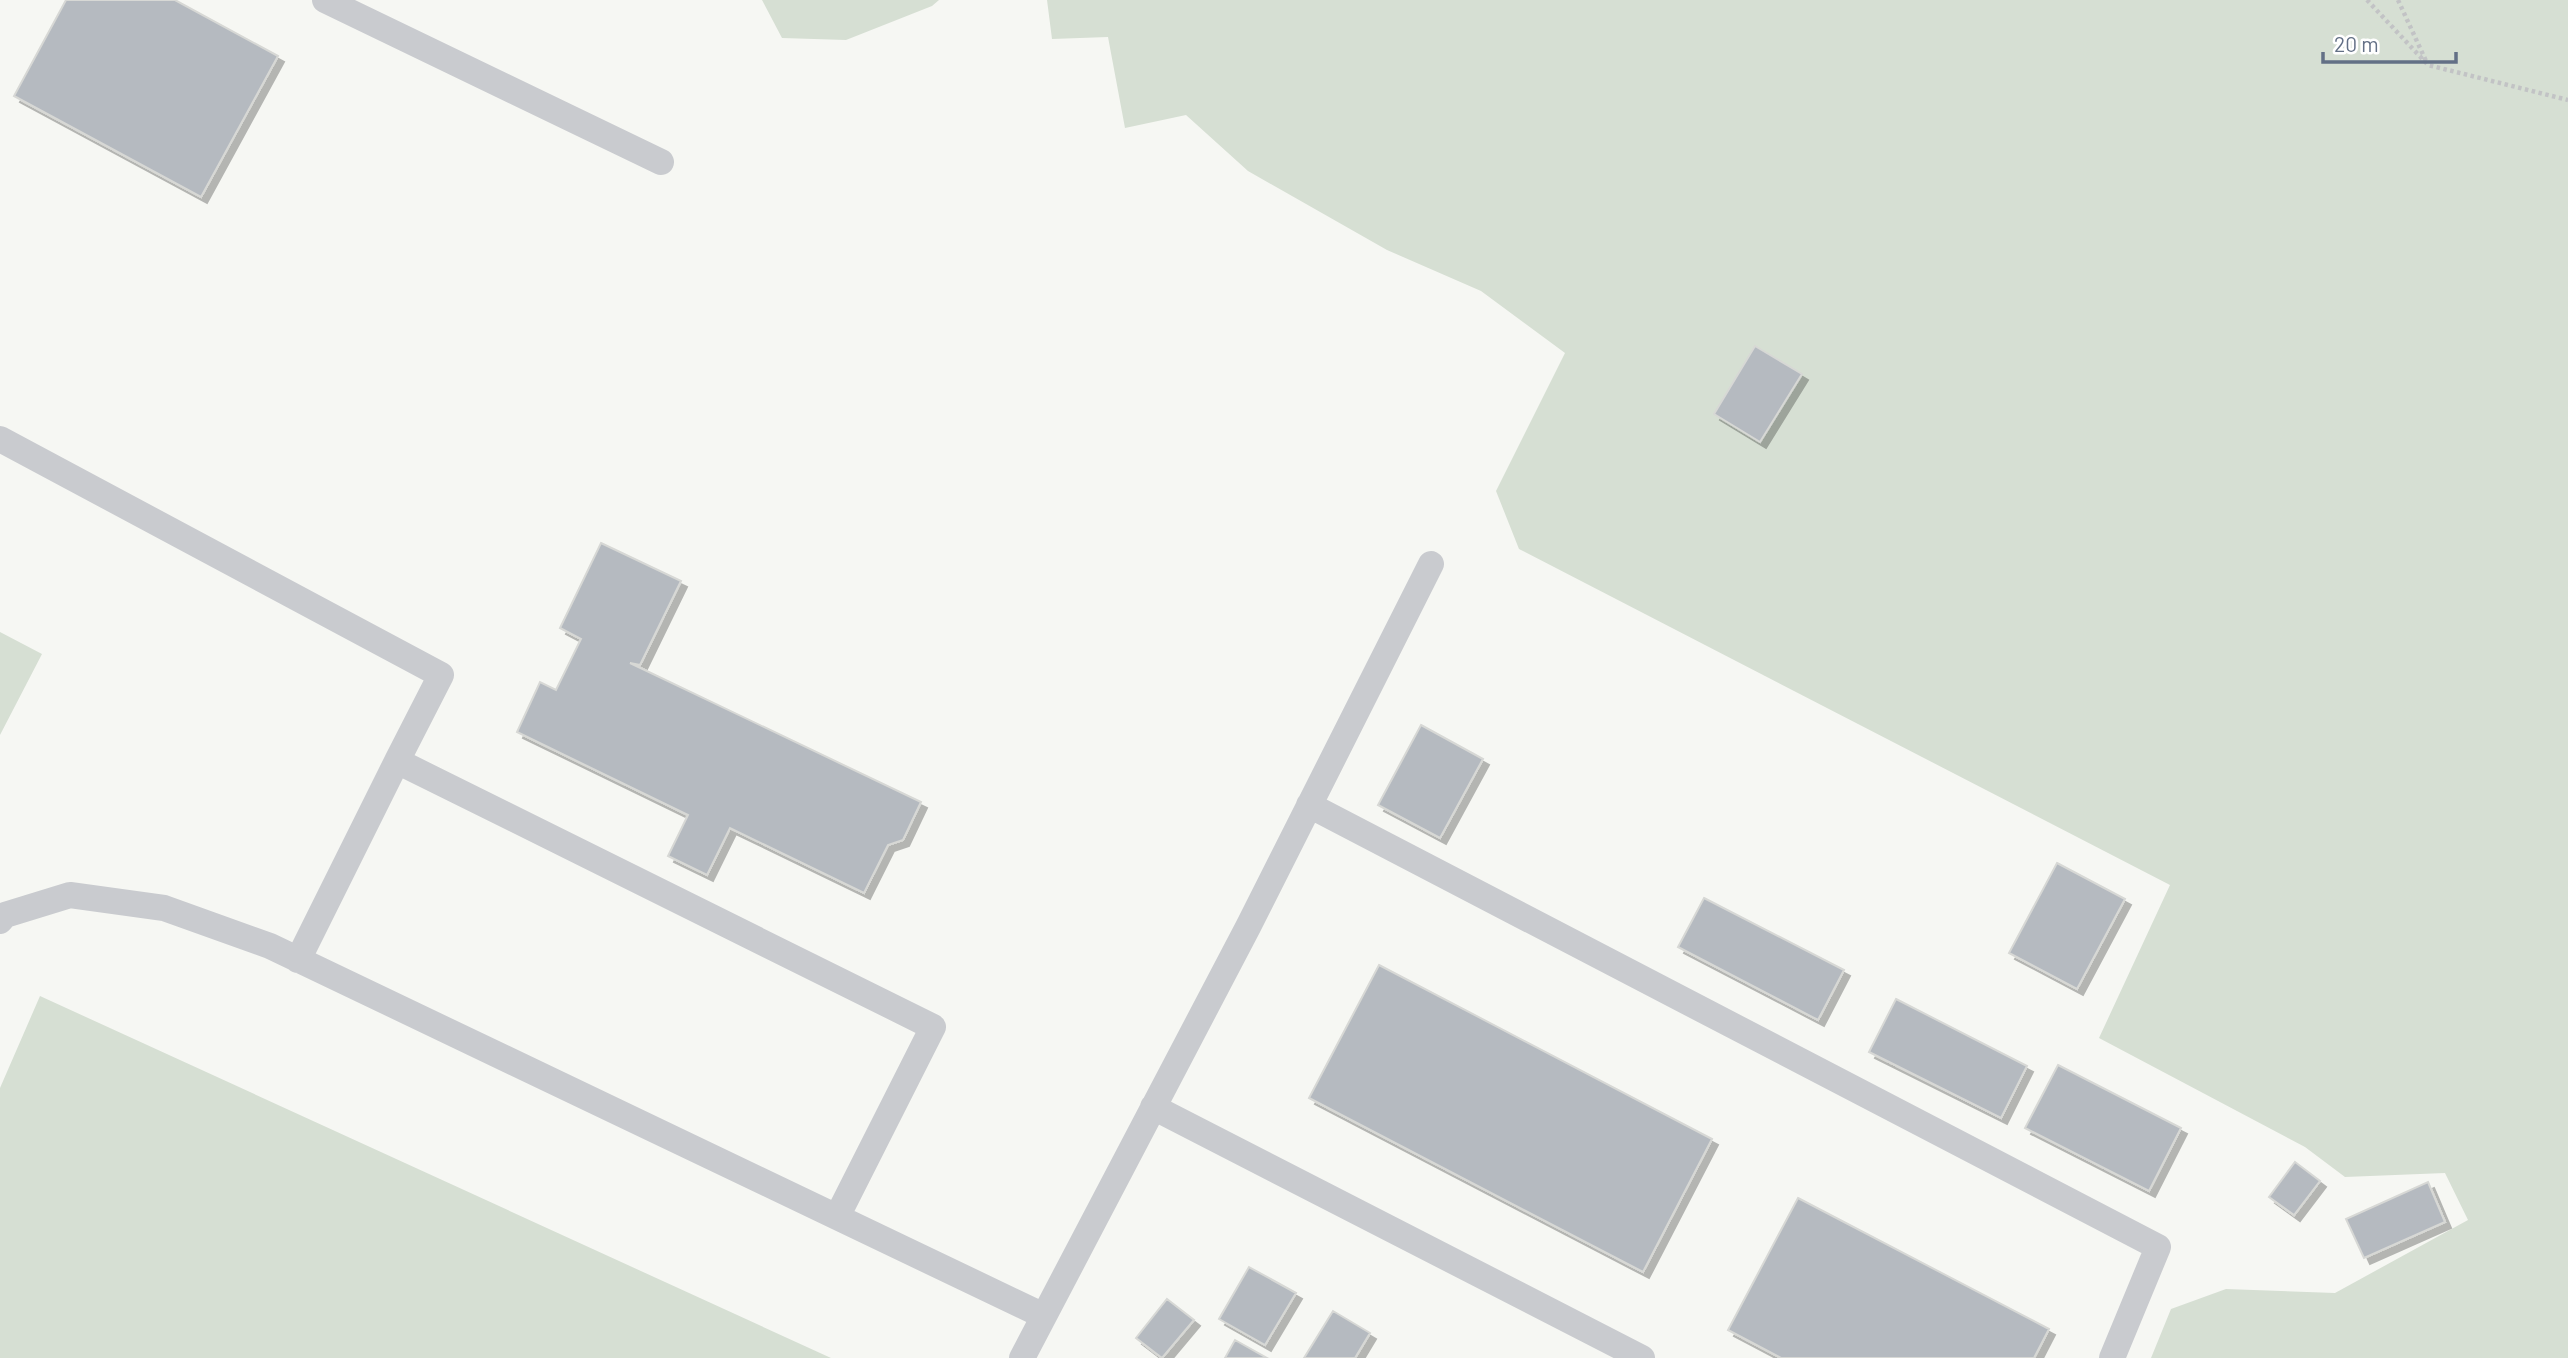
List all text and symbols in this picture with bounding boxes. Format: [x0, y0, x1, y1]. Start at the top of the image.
scale bar [2323, 21, 2456, 65]
text: 20 m [2334, 31, 2379, 56]

